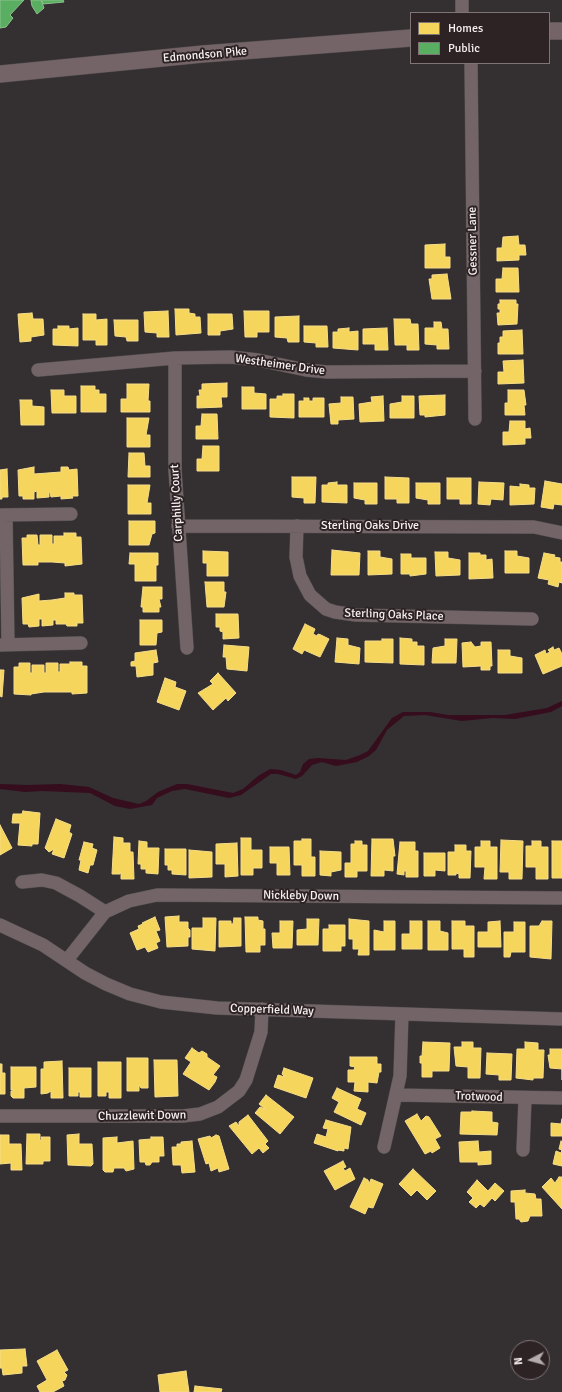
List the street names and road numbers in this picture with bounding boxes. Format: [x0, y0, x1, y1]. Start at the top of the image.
street label: Edmondson Pike [162, 44, 248, 66]
street label: Gessner Lane [465, 207, 481, 275]
street label: Westheimer Drive [234, 352, 326, 378]
street label: Carphilly Court [168, 464, 186, 542]
street label: Sterling Oaks Drive [321, 519, 419, 533]
street label: Sterling Oaks Place [344, 606, 444, 624]
street label: Nickleby Down [263, 888, 339, 904]
street label: Copperfield Way [230, 1001, 314, 1019]
street label: Trotwood [455, 1089, 503, 1105]
street label: Chuzzlewit Down [98, 1108, 186, 1124]

